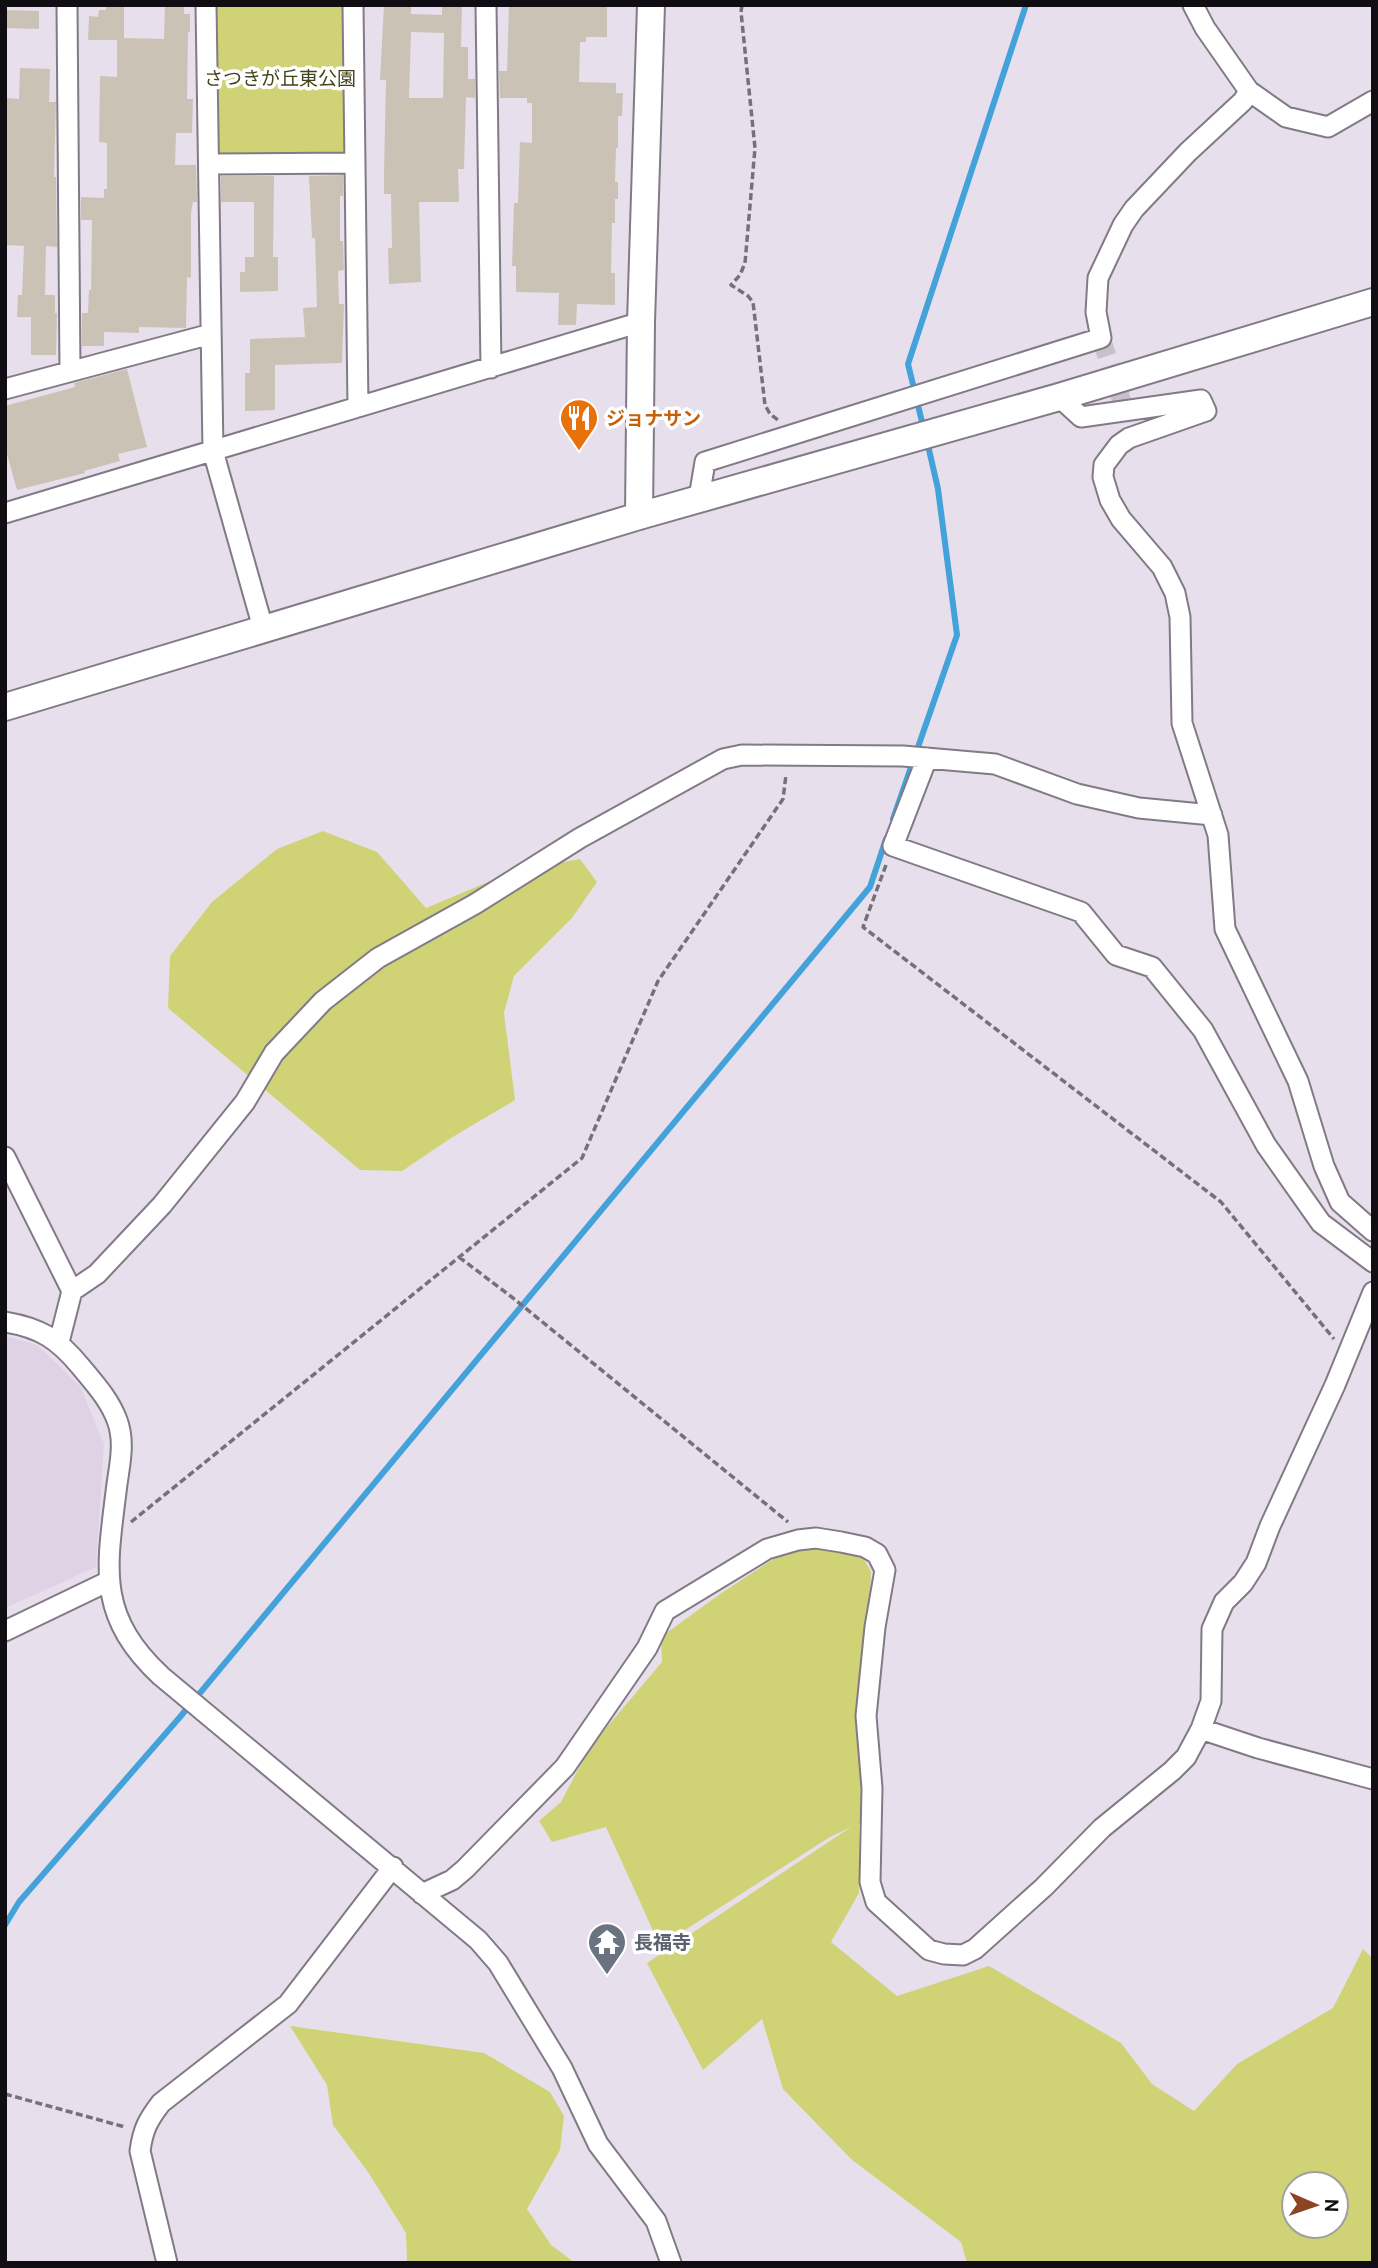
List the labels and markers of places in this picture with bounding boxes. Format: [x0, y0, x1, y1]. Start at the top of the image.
restaurant icon: ジョナサン [558, 397, 600, 452]
place label: ジョナサン [606, 408, 701, 432]
temple icon: 長福寺 [586, 1921, 628, 1976]
place label: 長福寺 [634, 1932, 691, 1956]

